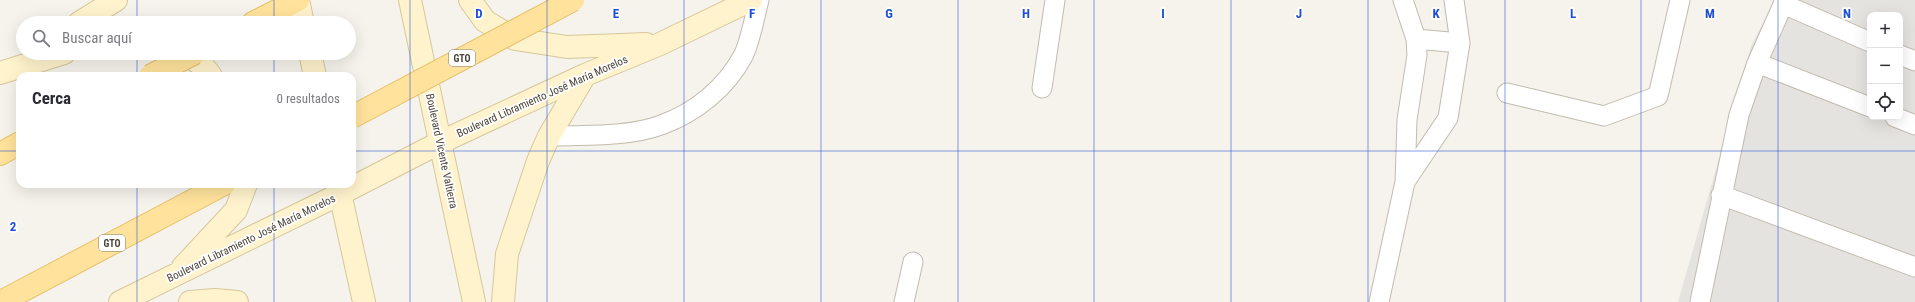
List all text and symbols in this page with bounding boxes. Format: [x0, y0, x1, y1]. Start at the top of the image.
text: D [475, 6, 483, 21]
text: E [613, 6, 620, 21]
text: F [749, 6, 755, 21]
text: G [885, 6, 893, 21]
text: H [1022, 6, 1030, 21]
text: I [1161, 6, 1165, 21]
text: J [1296, 6, 1302, 21]
text: K [1432, 6, 1440, 21]
text: L [1570, 6, 1576, 21]
text: M [1705, 6, 1715, 21]
text: N [1843, 6, 1851, 21]
map controls [1867, 12, 1903, 120]
button: + [1867, 12, 1903, 48]
search box [16, 16, 356, 60]
icon: search [30, 27, 52, 49]
text: Buscar aquí [62, 29, 132, 47]
button: − [1867, 48, 1903, 84]
road number: GTO [449, 50, 475, 66]
street label: Boulevard Libramiento José María Morelos [455, 53, 630, 140]
button: locate [1867, 84, 1903, 120]
text: Cerca [32, 88, 71, 108]
text: 0 resultados [276, 91, 340, 106]
street label: Boulevard Vicente Valtierra [423, 92, 460, 210]
street label: Boulevard Libramiento José María Morelos [165, 192, 338, 285]
text: 2 [10, 219, 17, 234]
road number: GTO [99, 235, 125, 251]

